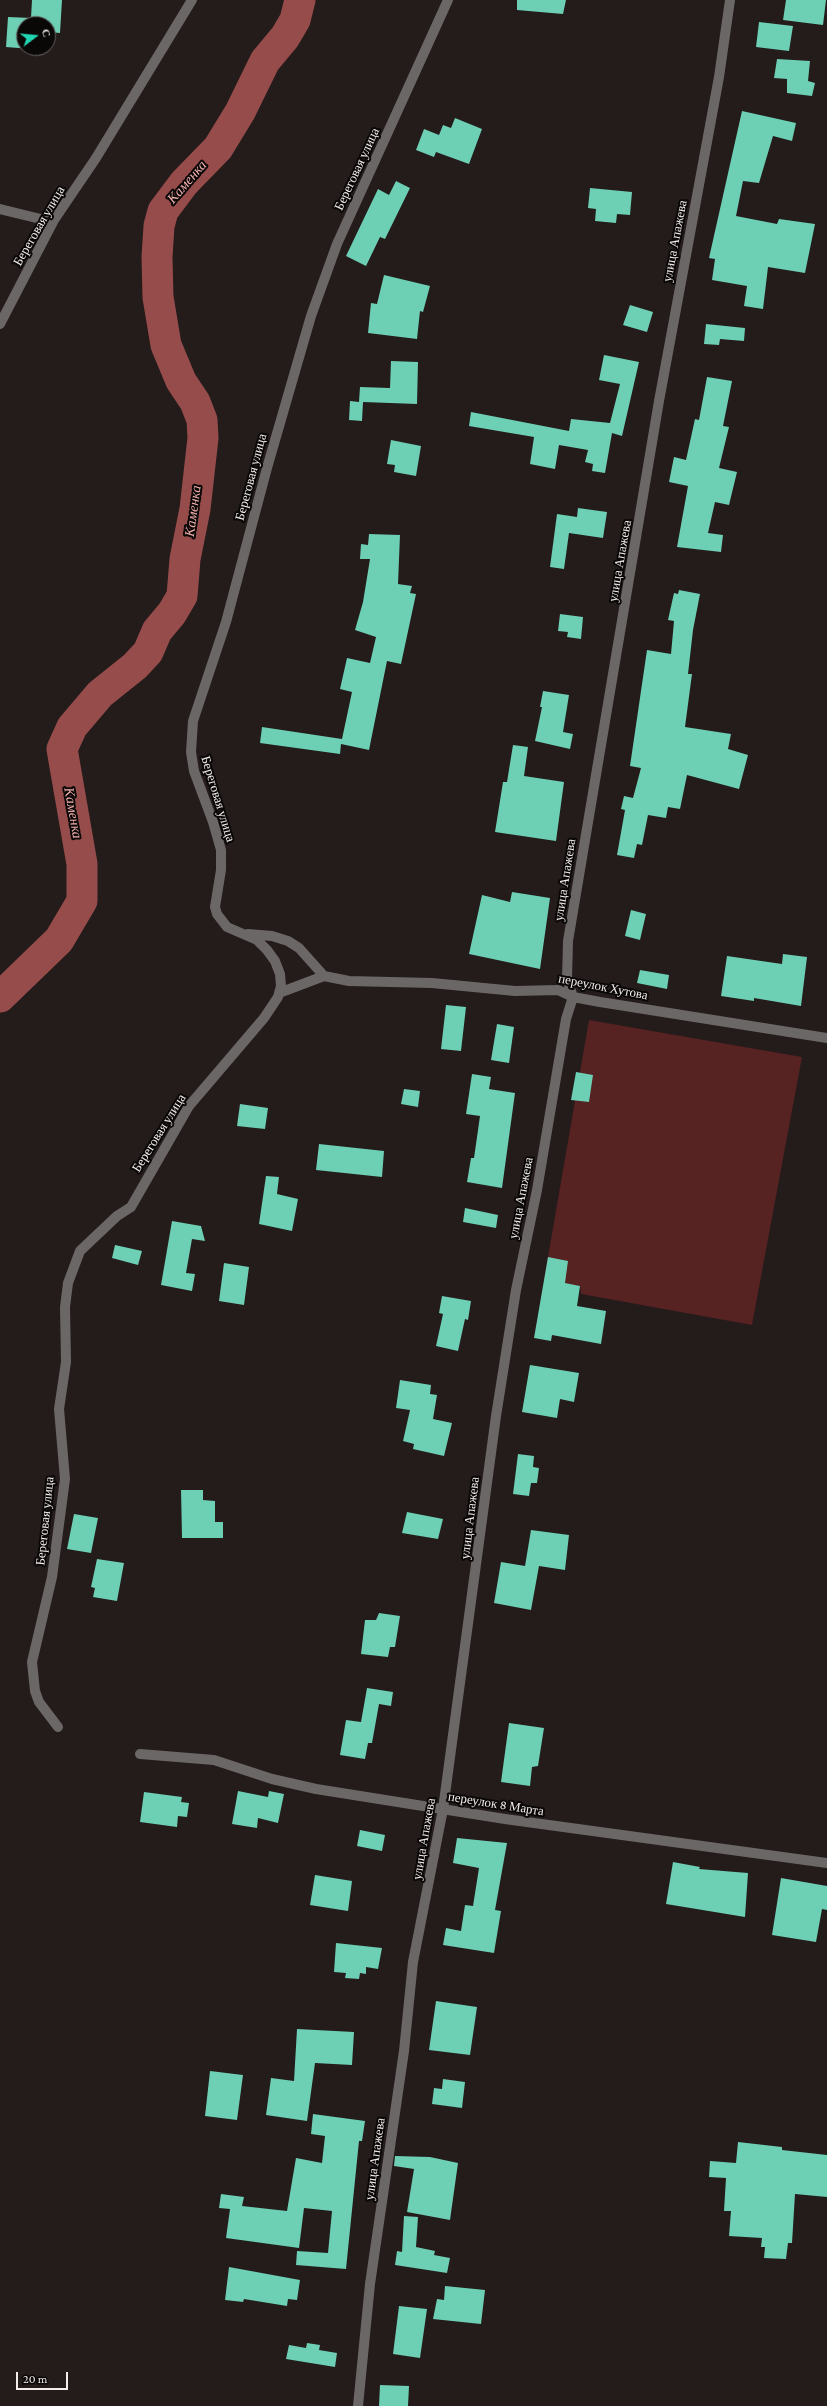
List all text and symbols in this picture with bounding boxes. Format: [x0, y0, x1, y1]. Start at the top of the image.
north arrow [16, 16, 56, 56]
text: С [40, 27, 53, 38]
street label: Береговая улица [331, 125, 383, 213]
water label: Каменка [164, 157, 210, 207]
street label: Береговая улица [10, 183, 68, 269]
street label: улица Апажева [659, 199, 691, 283]
street label: Береговая улица [232, 432, 270, 522]
water label: Каменка [181, 484, 205, 538]
street label: улица Апажева [605, 519, 635, 603]
street label: Береговая улица [197, 754, 239, 844]
water label: Каменка [60, 786, 86, 840]
street label: улица Апажева [551, 838, 579, 922]
street label: переулок Хутова [557, 971, 649, 1003]
street label: Береговая улица [129, 1091, 189, 1175]
street label: улица Апажева [505, 1156, 537, 1240]
street label: Береговая улица [33, 1476, 57, 1566]
street label: улица Апажева [457, 1476, 483, 1560]
street label: переулок 8 Марта [447, 1789, 545, 1819]
street label: улица Апажева [409, 1797, 439, 1881]
street label: улица Апажева [362, 2117, 388, 2201]
scale bar [18, 2364, 70, 2390]
text: 20 m [23, 2372, 47, 2386]

